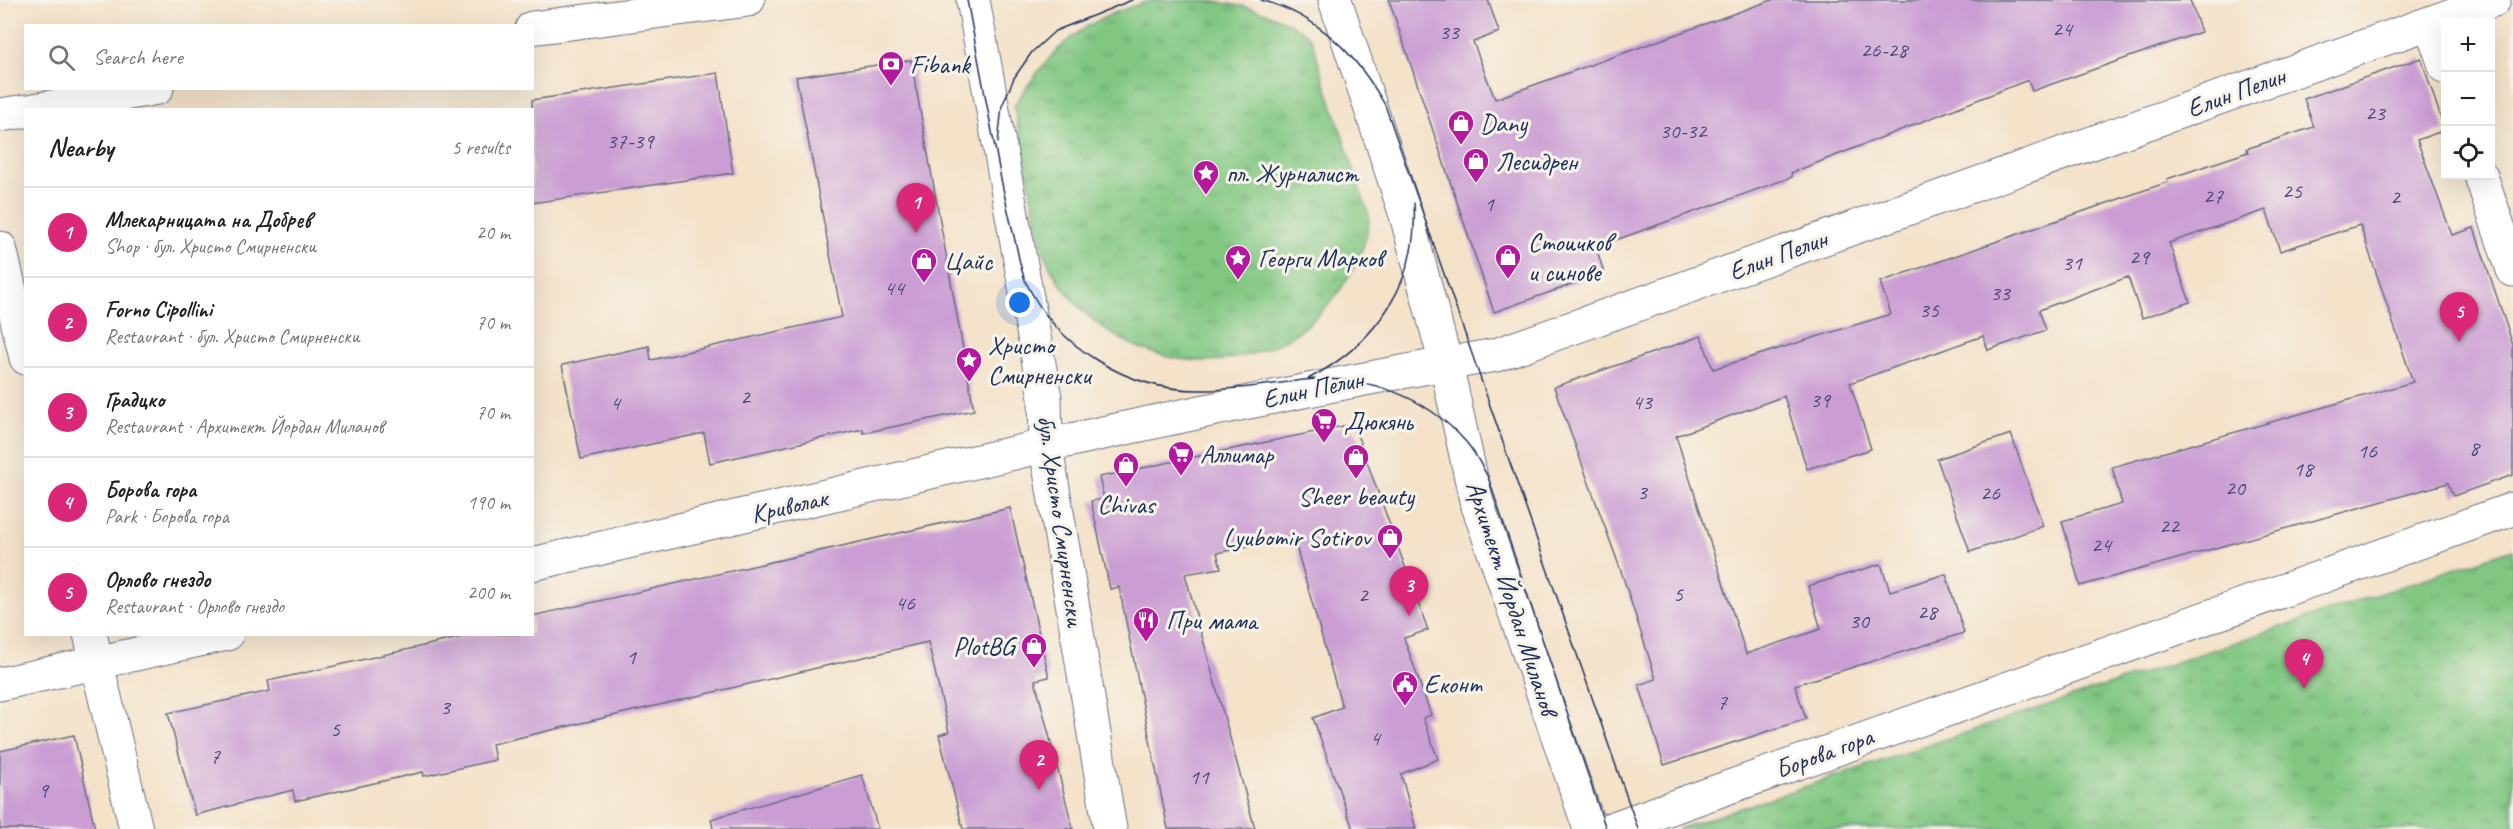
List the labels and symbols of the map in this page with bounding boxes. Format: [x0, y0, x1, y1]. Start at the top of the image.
house number: 24 [2052, 15, 2074, 43]
house number: 33 [1439, 18, 1461, 46]
house number: 26-28 [1861, 36, 1909, 64]
place label: Fibank [910, 48, 972, 81]
bank icon: Fibank [876, 49, 906, 87]
street label: Елин Пелин [2182, 59, 2291, 125]
house number: 23 [2365, 99, 2387, 127]
place label: Dany [1480, 107, 1529, 140]
shop icon: Dany [1446, 108, 1476, 146]
house number: 30-32 [1660, 117, 1708, 145]
house number: 37-39 [607, 127, 655, 155]
place label: Лесидрен [1496, 145, 1579, 178]
shop icon: Лесидрен [1461, 146, 1491, 184]
place label: пл. Журналист [1226, 157, 1360, 190]
place icon: пл. Журналист [1191, 158, 1221, 196]
house number: 25 [2282, 177, 2303, 205]
house number: 27 [2203, 182, 2224, 210]
house number: 2 [2390, 183, 2402, 211]
pin: 1 [896, 184, 936, 233]
house number: 1 [1484, 190, 1495, 218]
street label: Елин Пелин [1724, 222, 1833, 288]
place label: Стоичков и синове [1528, 226, 1617, 289]
place label: Георги Марков [1258, 242, 1387, 275]
shop icon: Стоичков и синове [1493, 242, 1523, 280]
place icon: Георги Марков [1223, 243, 1253, 281]
house number: 29 [2129, 243, 2151, 271]
place label: Цайс [944, 245, 994, 278]
shop icon: Цайс [909, 246, 939, 284]
house number: 31 [2062, 249, 2083, 277]
house number: 44 [884, 274, 906, 302]
house number: 33 [1990, 279, 2012, 307]
your location [1005, 288, 1034, 317]
pin: 5 [2440, 292, 2478, 342]
house number: 35 [1919, 296, 1940, 324]
place label: Христо Смирненски [988, 329, 1093, 392]
place icon: Христо Смирненски [954, 345, 984, 383]
street label: Елин Пелин [1260, 362, 1368, 416]
house number: 2 [740, 383, 752, 411]
house number: 39 [1810, 386, 1832, 414]
house number: 43 [1632, 388, 1654, 416]
house number: 4 [610, 389, 622, 417]
place label: Дюкянь [1344, 405, 1415, 438]
supermarket icon: Дюкянь [1309, 406, 1339, 444]
street label: бул. Христо Смирненски [1030, 413, 1092, 630]
house number: 8 [2469, 434, 2481, 462]
house number: 16 [2357, 437, 2378, 465]
place label: Аллимар [1200, 438, 1275, 471]
supermarket icon: Аллимар [1166, 439, 1196, 477]
shop icon: Sheer beauty [1341, 442, 1371, 480]
shop icon: Chivas [1111, 450, 1141, 488]
house number: 18 [2293, 455, 2315, 483]
house number: 20 [2225, 474, 2247, 502]
street label: Архитект Йордан Миланов [1459, 477, 1567, 724]
house number: 3 [1637, 478, 1649, 506]
house number: 26 [1980, 479, 2001, 507]
place label: Sheer beauty [1298, 480, 1416, 513]
street label: Криволак [748, 481, 833, 531]
place label: Chivas [1097, 488, 1157, 521]
house number: 22 [2159, 512, 2181, 540]
place label: Lyubomir Sotirov [1223, 521, 1372, 554]
shop icon: Lyubomir Sotirov [1375, 522, 1405, 560]
house number: 24 [2091, 531, 2113, 559]
pin: 3 [1390, 566, 1428, 616]
house number: 5 [1673, 580, 1684, 608]
house number: 2 [1358, 581, 1370, 609]
house number: 46 [895, 589, 916, 617]
house number: 28 [1917, 598, 1939, 626]
place label: При мама [1166, 604, 1259, 637]
restaurant icon: При мама [1131, 605, 1161, 643]
house number: 30 [1849, 607, 1871, 635]
place label: PlotBG [953, 630, 1018, 663]
shop icon: PlotBG [1019, 631, 1049, 669]
pin: 4 [2284, 640, 2324, 689]
house number: 1 [626, 643, 637, 671]
place label: Еконт [1424, 668, 1483, 701]
public building icon: Еконт [1390, 669, 1420, 707]
house number: 7 [1717, 688, 1728, 716]
house number: 3 [440, 693, 452, 721]
house number: 5 [330, 715, 341, 743]
street label: Борова гора [1770, 719, 1879, 786]
house number: 4 [1370, 724, 1382, 752]
pin: 2 [1020, 740, 1058, 790]
house number: 7 [210, 742, 221, 770]
house number: 11 [1189, 763, 1210, 791]
house number: 9 [38, 776, 50, 804]

